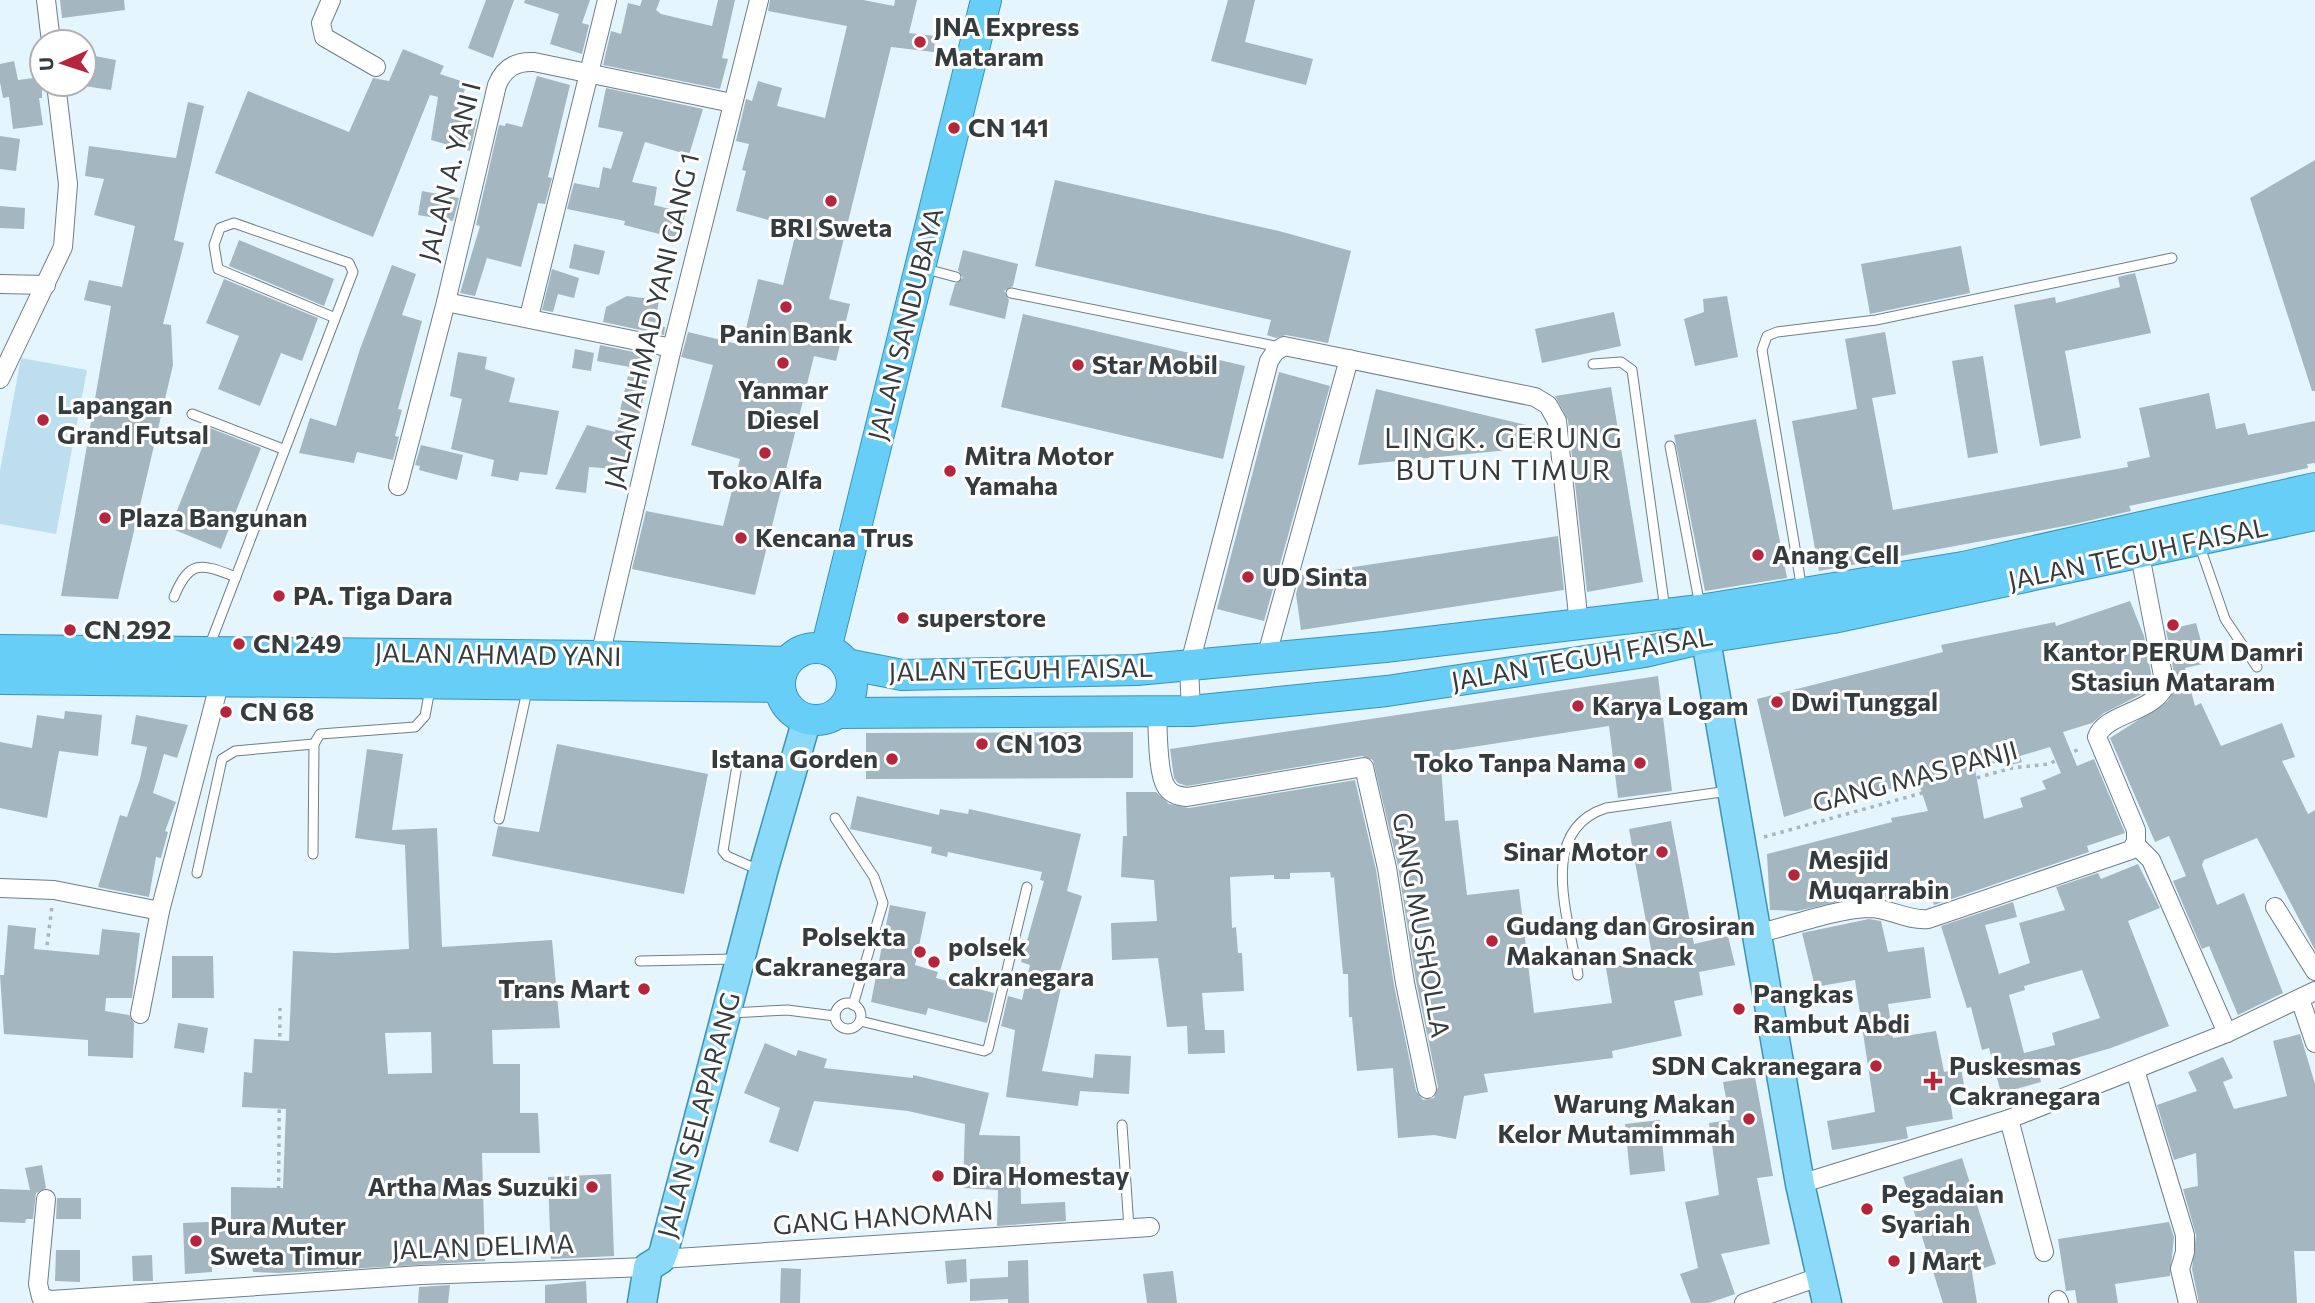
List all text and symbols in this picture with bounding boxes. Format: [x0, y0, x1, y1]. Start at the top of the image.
place label: JNA Express Mataram [934, 10, 1079, 71]
north arrow [28, 28, 98, 98]
marker: JNA Express Mataram [912, 34, 928, 50]
text: U [34, 56, 57, 71]
street label: JALAN A. YANI I [411, 79, 486, 265]
place label: CN 141 [968, 111, 1049, 142]
marker: CN 141 [946, 120, 962, 136]
street label: JALAN AHMAD YANI GANG 1 [597, 150, 704, 492]
marker: BRI Sweta [823, 193, 839, 209]
street label: JALAN SANDUBAYA [861, 204, 948, 443]
place label: BRI Sweta [770, 211, 892, 242]
marker: Panin Bank [778, 299, 794, 315]
place label: Panin Bank [719, 317, 853, 348]
place label: Star Mobil [1092, 348, 1218, 379]
marker: Yanmar Diesel [775, 355, 791, 371]
marker: Star Mobil [1070, 357, 1086, 373]
place label: Yanmar Diesel [738, 373, 829, 434]
place label: Lapangan Grand Futsal [57, 388, 209, 449]
marker: Lapangan Grand Futsal [35, 412, 51, 428]
district label: LINGK. GERUNG BUTUN TIMUR [1384, 420, 1624, 486]
place label: Mitra Motor Yamaha [964, 439, 1114, 500]
marker: Toko Alfa [757, 445, 773, 461]
place label: Toko Alfa [708, 463, 823, 494]
marker: Mitra Motor Yamaha [942, 463, 958, 479]
place label: Plaza Bangunan [119, 501, 308, 532]
marker: Plaza Bangunan [97, 510, 113, 526]
street label: JALAN TEGUH FAISAL [2005, 510, 2270, 595]
place label: Kencana Trus [755, 521, 914, 552]
marker: Kencana Trus [733, 530, 749, 546]
place label: Anang Cell [1772, 538, 1899, 569]
marker: Anang Cell [1750, 547, 1766, 563]
place label: UD Sinta [1262, 560, 1368, 591]
marker: UD Sinta [1240, 569, 1256, 585]
place label: PA. Tiga Dara [293, 579, 453, 610]
marker: PA. Tiga Dara [271, 588, 287, 604]
place label: superstore [917, 601, 1046, 632]
marker: superstore [895, 610, 911, 626]
place label: CN 292 [84, 613, 172, 644]
marker: Kantor PERUM Damri Stasiun Mataram [2165, 617, 2181, 633]
street label: JALAN TEGUH FAISAL [1449, 619, 1715, 696]
marker: CN 292 [62, 622, 78, 638]
place label: CN 249 [253, 627, 342, 658]
place label: Kantor PERUM Damri Stasiun Mataram [2043, 635, 2303, 696]
marker: CN 249 [231, 636, 247, 652]
street label: JALAN AHMAD YANI [374, 636, 622, 671]
street label: JALAN TEGUH FAISAL [888, 651, 1154, 686]
place label: Dwi Tunggal [1791, 685, 1938, 716]
place label: Karya Logam [1592, 689, 1748, 720]
marker: Dwi Tunggal [1769, 694, 1785, 710]
place label: CN 68 [240, 695, 314, 726]
marker: Karya Logam [1570, 698, 1586, 714]
marker: CN 68 [218, 704, 234, 720]
place label: CN 103 [996, 727, 1082, 758]
street label: GANG MAS PANJI [1809, 733, 2021, 818]
marker: CN 103 [974, 736, 990, 752]
place label: Istana Gorden [711, 742, 878, 773]
place label: Toko Tanpa Nama [1413, 746, 1626, 777]
marker: Istana Gorden [884, 751, 900, 767]
marker: Toko Tanpa Nama [1632, 755, 1648, 771]
street label: GANG MUSHOLLA [1387, 810, 1458, 1040]
place label: Sinar Motor [1503, 835, 1648, 866]
place label: Mesjid Muqarrabin [1808, 843, 1949, 904]
marker: Sinar Motor [1654, 844, 1670, 860]
marker: Mesjid Muqarrabin [1786, 867, 1802, 883]
place label: Gudang dan Grosiran Makanan Snack [1506, 909, 1755, 970]
place label: Polsekta Cakranegara [755, 920, 906, 981]
place label: polsek cakranegara [948, 930, 1094, 991]
marker: Gudang dan Grosiran Makanan Snack [1484, 933, 1500, 949]
marker: Polsekta Cakranegara [912, 944, 928, 960]
marker: polsek cakranegara [926, 954, 942, 970]
place label: Trans Mart [498, 972, 630, 1003]
place label: Pangkas Rambut Abdi [1753, 977, 1910, 1038]
marker: Trans Mart [636, 981, 652, 997]
street label: JALAN SELAPARANG [650, 988, 745, 1241]
marker: Pangkas Rambut Abdi [1731, 1001, 1747, 1017]
place label: SDN Cakranegara [1651, 1049, 1862, 1080]
place label: Puskesmas Cakranegara [1949, 1049, 2100, 1110]
marker: SDN Cakranegara [1868, 1058, 1884, 1074]
marker: Puskesmas Cakranegara [1923, 1071, 1943, 1091]
place label: Warung Makan Kelor Mutamimmah [1497, 1087, 1735, 1148]
marker: Warung Makan Kelor Mutamimmah [1741, 1111, 1757, 1127]
place label: Dira Homestay [952, 1159, 1129, 1190]
marker: Dira Homestay [930, 1168, 946, 1184]
place label: Artha Mas Suzuki [367, 1170, 578, 1201]
place label: Pegadaian Syariah [1881, 1177, 2004, 1238]
marker: Artha Mas Suzuki [584, 1179, 600, 1195]
street label: GANG HANOMAN [772, 1193, 994, 1240]
marker: Pegadaian Syariah [1859, 1201, 1875, 1217]
place label: Pura Muter Sweta Timur [210, 1209, 362, 1270]
street label: JALAN DELIMA [391, 1227, 575, 1264]
marker: Pura Muter Sweta Timur [188, 1233, 204, 1249]
place label: J Mart [1908, 1244, 1981, 1275]
marker: J Mart [1886, 1253, 1902, 1269]

